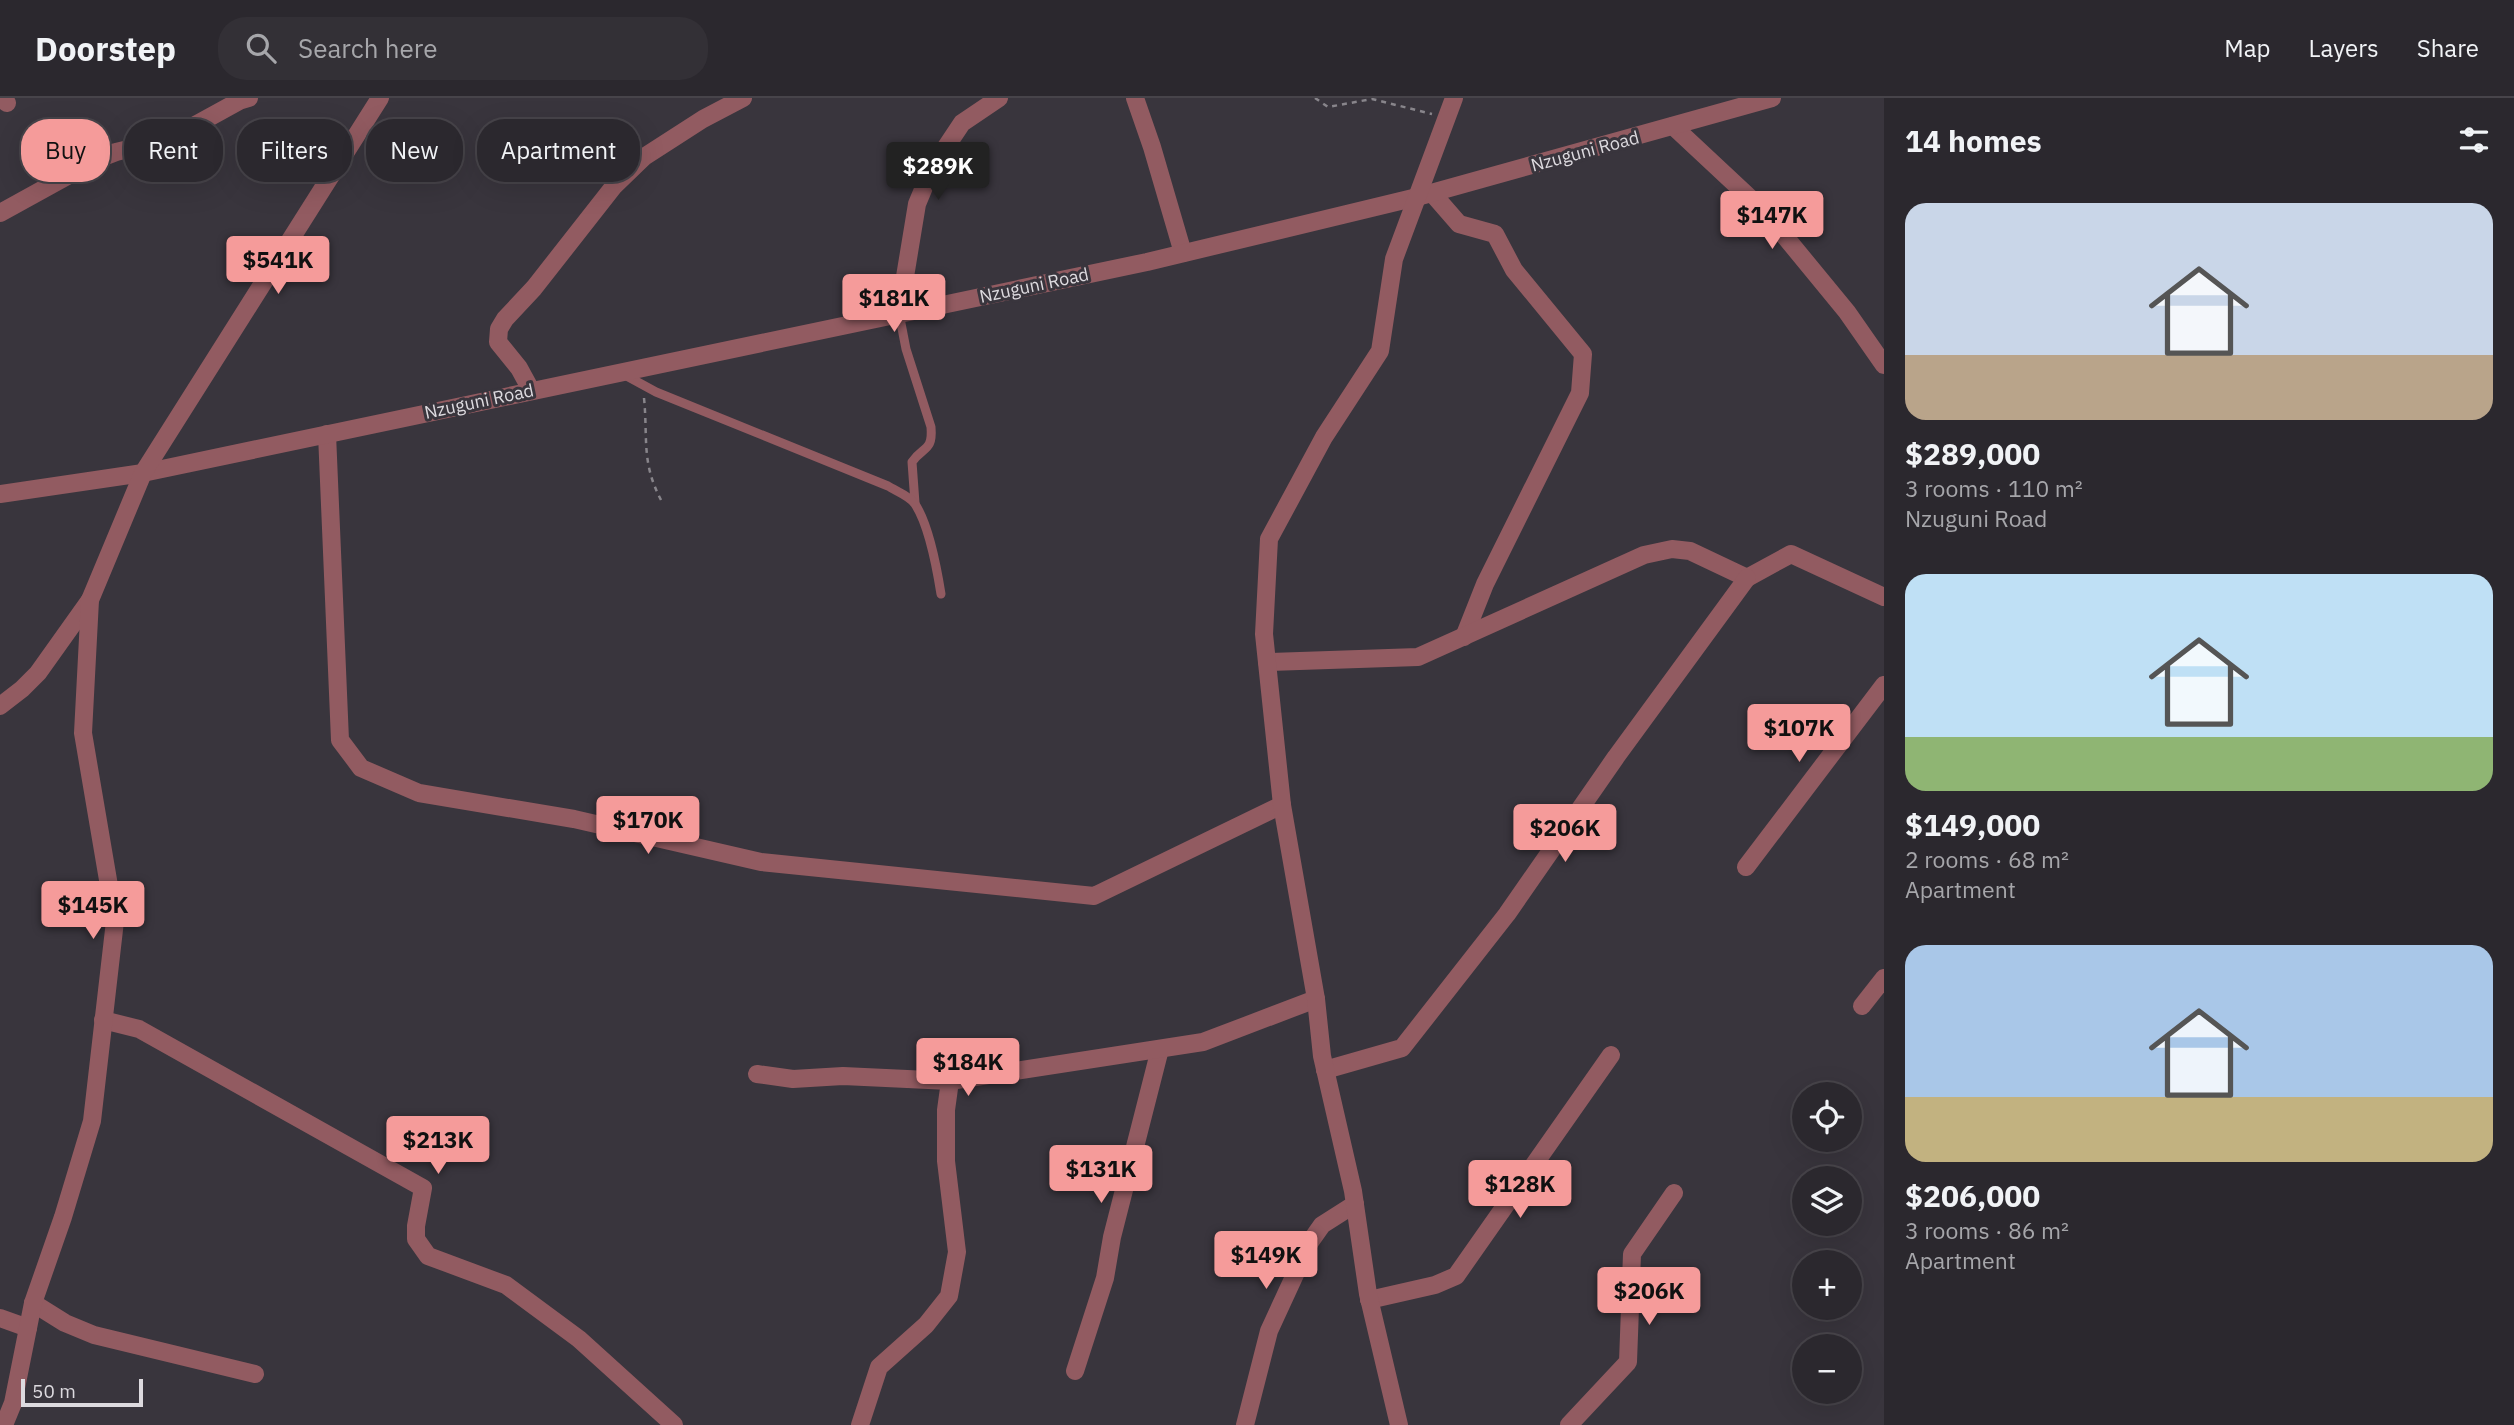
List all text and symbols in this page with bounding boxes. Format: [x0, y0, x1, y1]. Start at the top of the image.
search box [218, 17, 708, 80]
text: Doorstep [35, 27, 176, 70]
icon: search [242, 29, 280, 67]
text: Search here [298, 31, 437, 65]
text: Map [2224, 32, 2271, 64]
text: Layers [2309, 32, 2379, 64]
text: Share [2417, 32, 2479, 64]
chip: Buy [21, 119, 110, 182]
chip: Rent [124, 119, 223, 182]
chip: Filters [237, 119, 352, 182]
chip: New [366, 119, 463, 182]
chip: Apartment [477, 119, 640, 182]
text: 14 homes [1905, 121, 2042, 160]
icon: filters [2455, 121, 2493, 159]
street label: Nzuguni Road [1528, 125, 1642, 177]
pin: $289K [889, 142, 987, 202]
text: $289K [902, 150, 974, 180]
pin: $147K [1723, 192, 1821, 251]
text: $147K [1736, 199, 1808, 229]
pin: $541K [229, 236, 327, 296]
text: $541K [242, 244, 314, 274]
icon: home [2136, 248, 2262, 374]
street label: Nzuguni Road [977, 262, 1091, 308]
pin: $181K [845, 274, 943, 334]
text: $181K [858, 282, 930, 312]
street label: Nzuguni Road [422, 378, 536, 424]
text: $289,000 [1905, 434, 2040, 473]
text: 3 rooms · 110 m² [1905, 473, 2083, 503]
text: Nzuguni Road [1905, 503, 2047, 533]
icon: home [2136, 619, 2262, 745]
pin: $107K [1750, 704, 1848, 764]
text: $107K [1763, 712, 1835, 742]
pin: $170K [599, 796, 697, 856]
text: $170K [612, 804, 684, 834]
pin: $206K [1516, 804, 1614, 864]
text: $149,000 [1905, 805, 2040, 844]
text: $206K [1529, 812, 1601, 842]
text: 2 rooms · 68 m² [1905, 844, 2069, 874]
text: Apartment [1905, 874, 2016, 904]
pin: $145K [44, 882, 142, 941]
text: $145K [57, 889, 129, 919]
icon: home [2136, 990, 2262, 1116]
pin: $184K [919, 1038, 1017, 1098]
text: $184K [932, 1046, 1004, 1076]
map controls [1792, 1082, 1862, 1404]
button: locate [1792, 1082, 1862, 1152]
pin: $213K [389, 1116, 487, 1176]
text: $213K [402, 1124, 474, 1154]
pin: $131K [1052, 1146, 1150, 1205]
text: $131K [1065, 1153, 1137, 1183]
pin: $128K [1471, 1160, 1569, 1220]
button: layers [1792, 1166, 1862, 1236]
text: $128K [1484, 1168, 1556, 1198]
text: $206,000 [1905, 1176, 2040, 1215]
text: 3 rooms · 86 m² [1905, 1215, 2069, 1245]
pin: $149K [1217, 1232, 1315, 1291]
text: $149K [1230, 1239, 1302, 1269]
text: Apartment [1905, 1245, 2016, 1275]
button: + [1792, 1250, 1862, 1320]
pin: $206K [1600, 1268, 1698, 1327]
text: $206K [1613, 1275, 1685, 1305]
button: − [1792, 1334, 1862, 1404]
scale bar [21, 1376, 144, 1408]
text: 50 m [32, 1379, 76, 1403]

